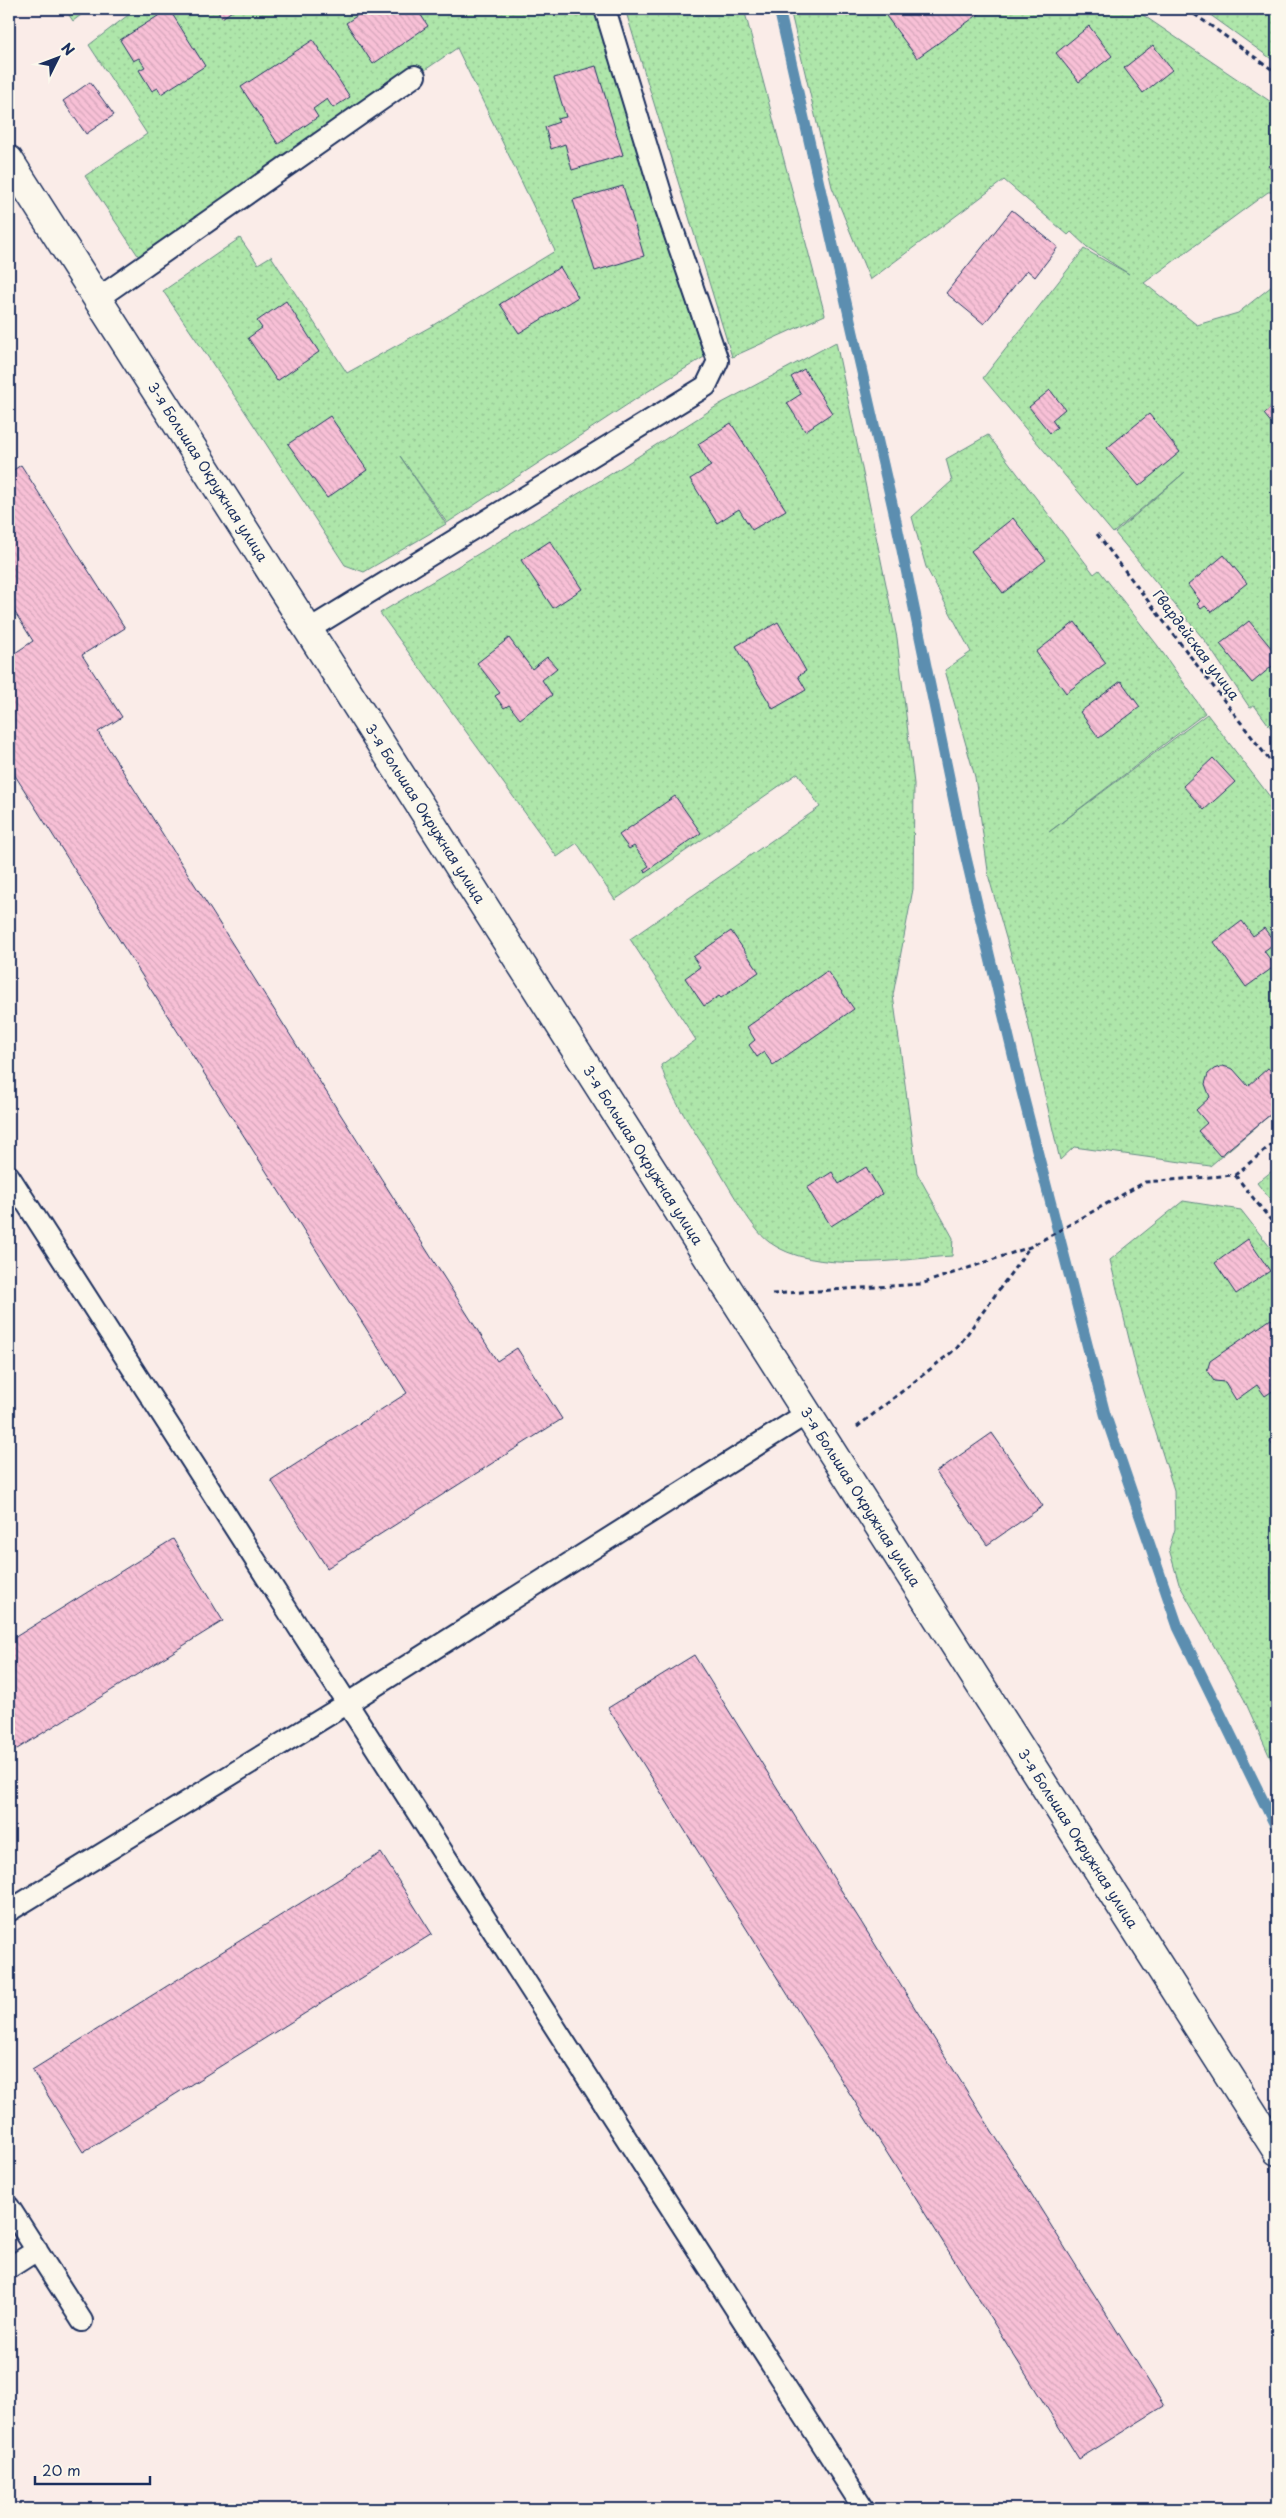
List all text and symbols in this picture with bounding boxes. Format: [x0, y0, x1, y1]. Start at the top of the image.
north arrow [32, 32, 82, 82]
text: N [57, 38, 80, 60]
street label: 3-я Большая Окружная улица [143, 378, 273, 566]
street label: Гвардейская улица [1148, 585, 1245, 704]
street label: 3-я Большая Окружная улица [361, 719, 491, 908]
street label: 3-я Большая Окружная улица [578, 1061, 708, 1249]
street label: 3-я Большая Окружная улица [796, 1403, 926, 1591]
street label: 3-я Большая Окружная улица [1013, 1744, 1144, 1932]
scale bar [35, 2453, 150, 2485]
text: 20 m [42, 2458, 81, 2481]

